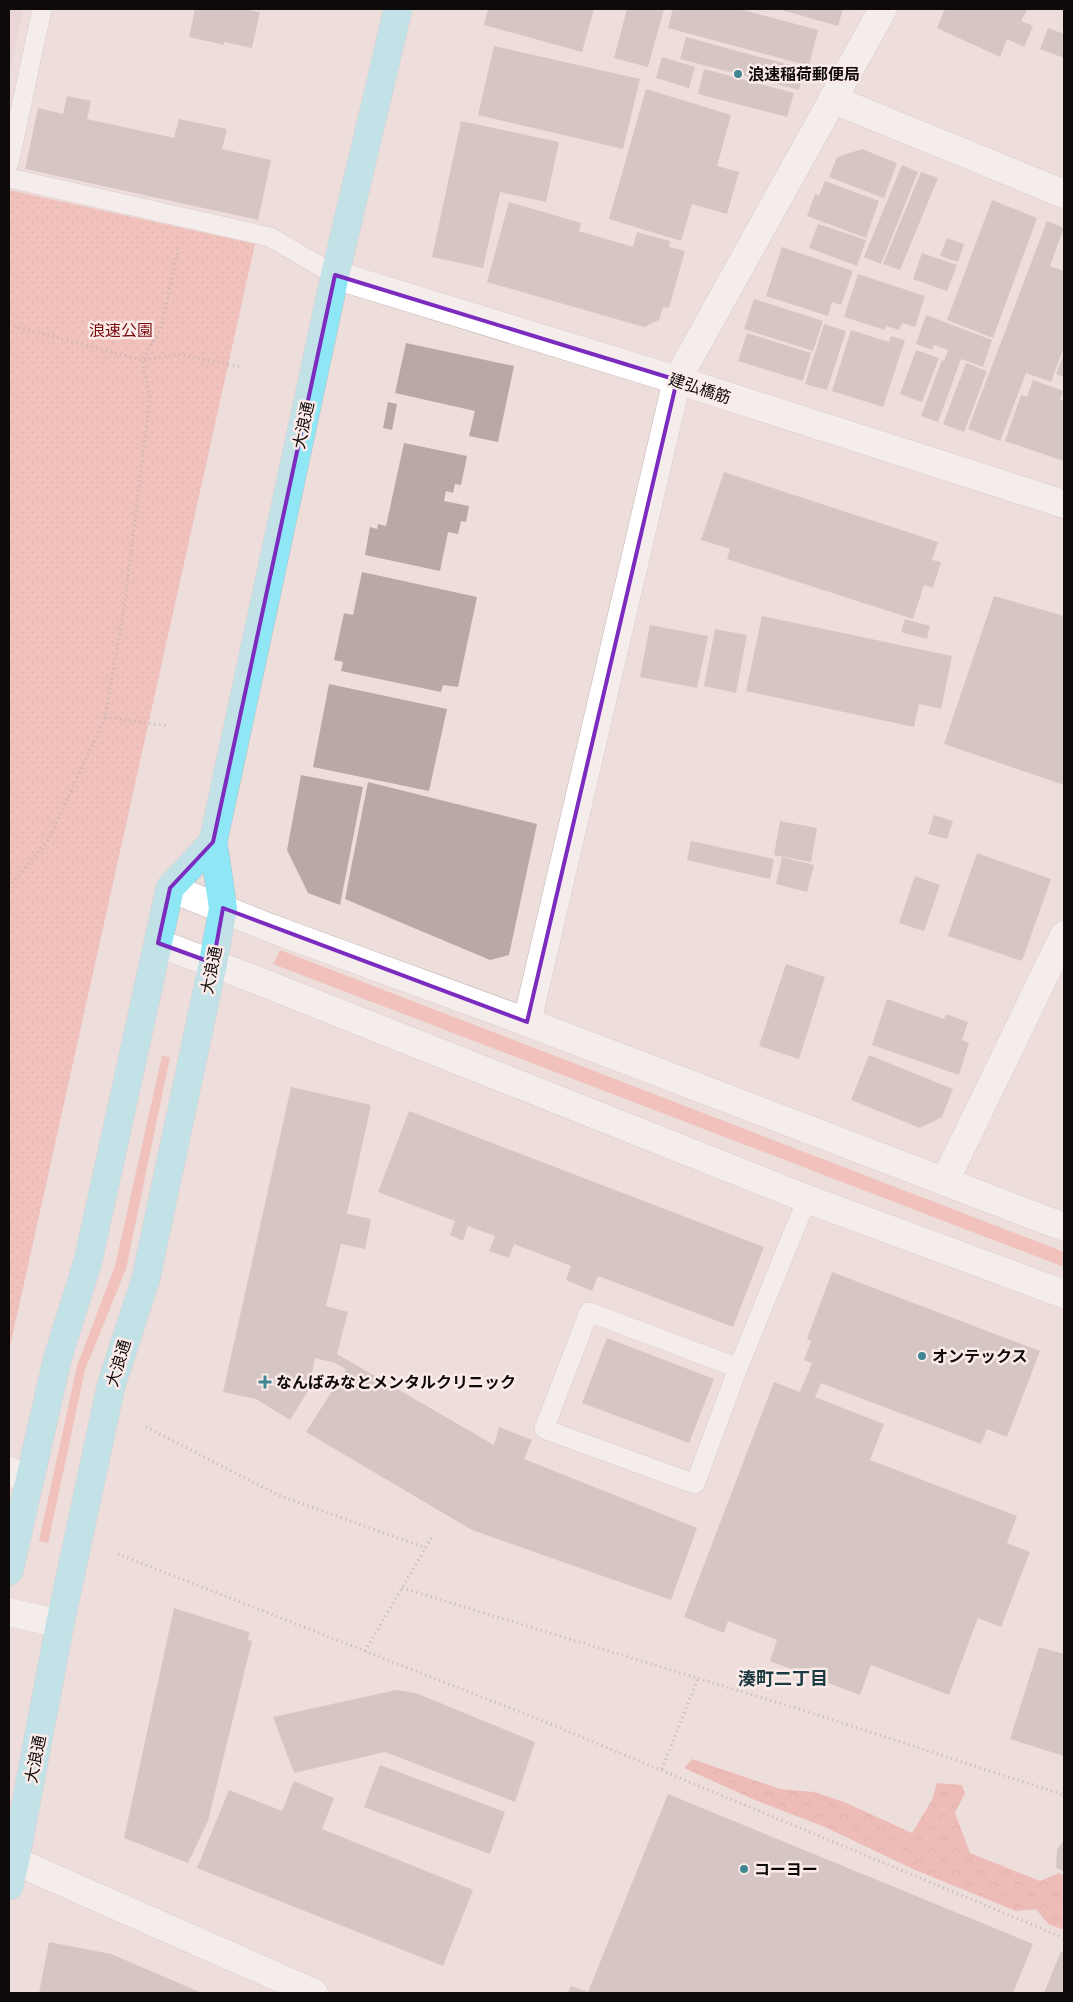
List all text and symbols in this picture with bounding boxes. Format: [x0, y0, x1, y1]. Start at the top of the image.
place label: 浪速稲荷郵便局 [748, 64, 860, 83]
marker: 浪速稲荷郵便局 [732, 68, 744, 80]
park label: 浪速公園 [89, 320, 153, 339]
street label: 建弘橋筋 [667, 369, 734, 406]
street label: 大浪通 [288, 399, 317, 450]
street label: 大浪通 [197, 945, 224, 995]
street label: 大浪通 [101, 1337, 134, 1389]
place label: オンテックス [932, 1346, 1028, 1365]
marker: オンテックス [916, 1350, 928, 1362]
place label: なんばみなとメンタルクリニック [276, 1372, 516, 1391]
marker: なんばみなとメンタルクリニック [258, 1375, 272, 1389]
district label: 湊町二丁目 [738, 1667, 828, 1689]
street label: 大浪通 [21, 1734, 48, 1784]
place label: コーヨー [754, 1859, 818, 1878]
marker: コーヨー [738, 1863, 750, 1875]

